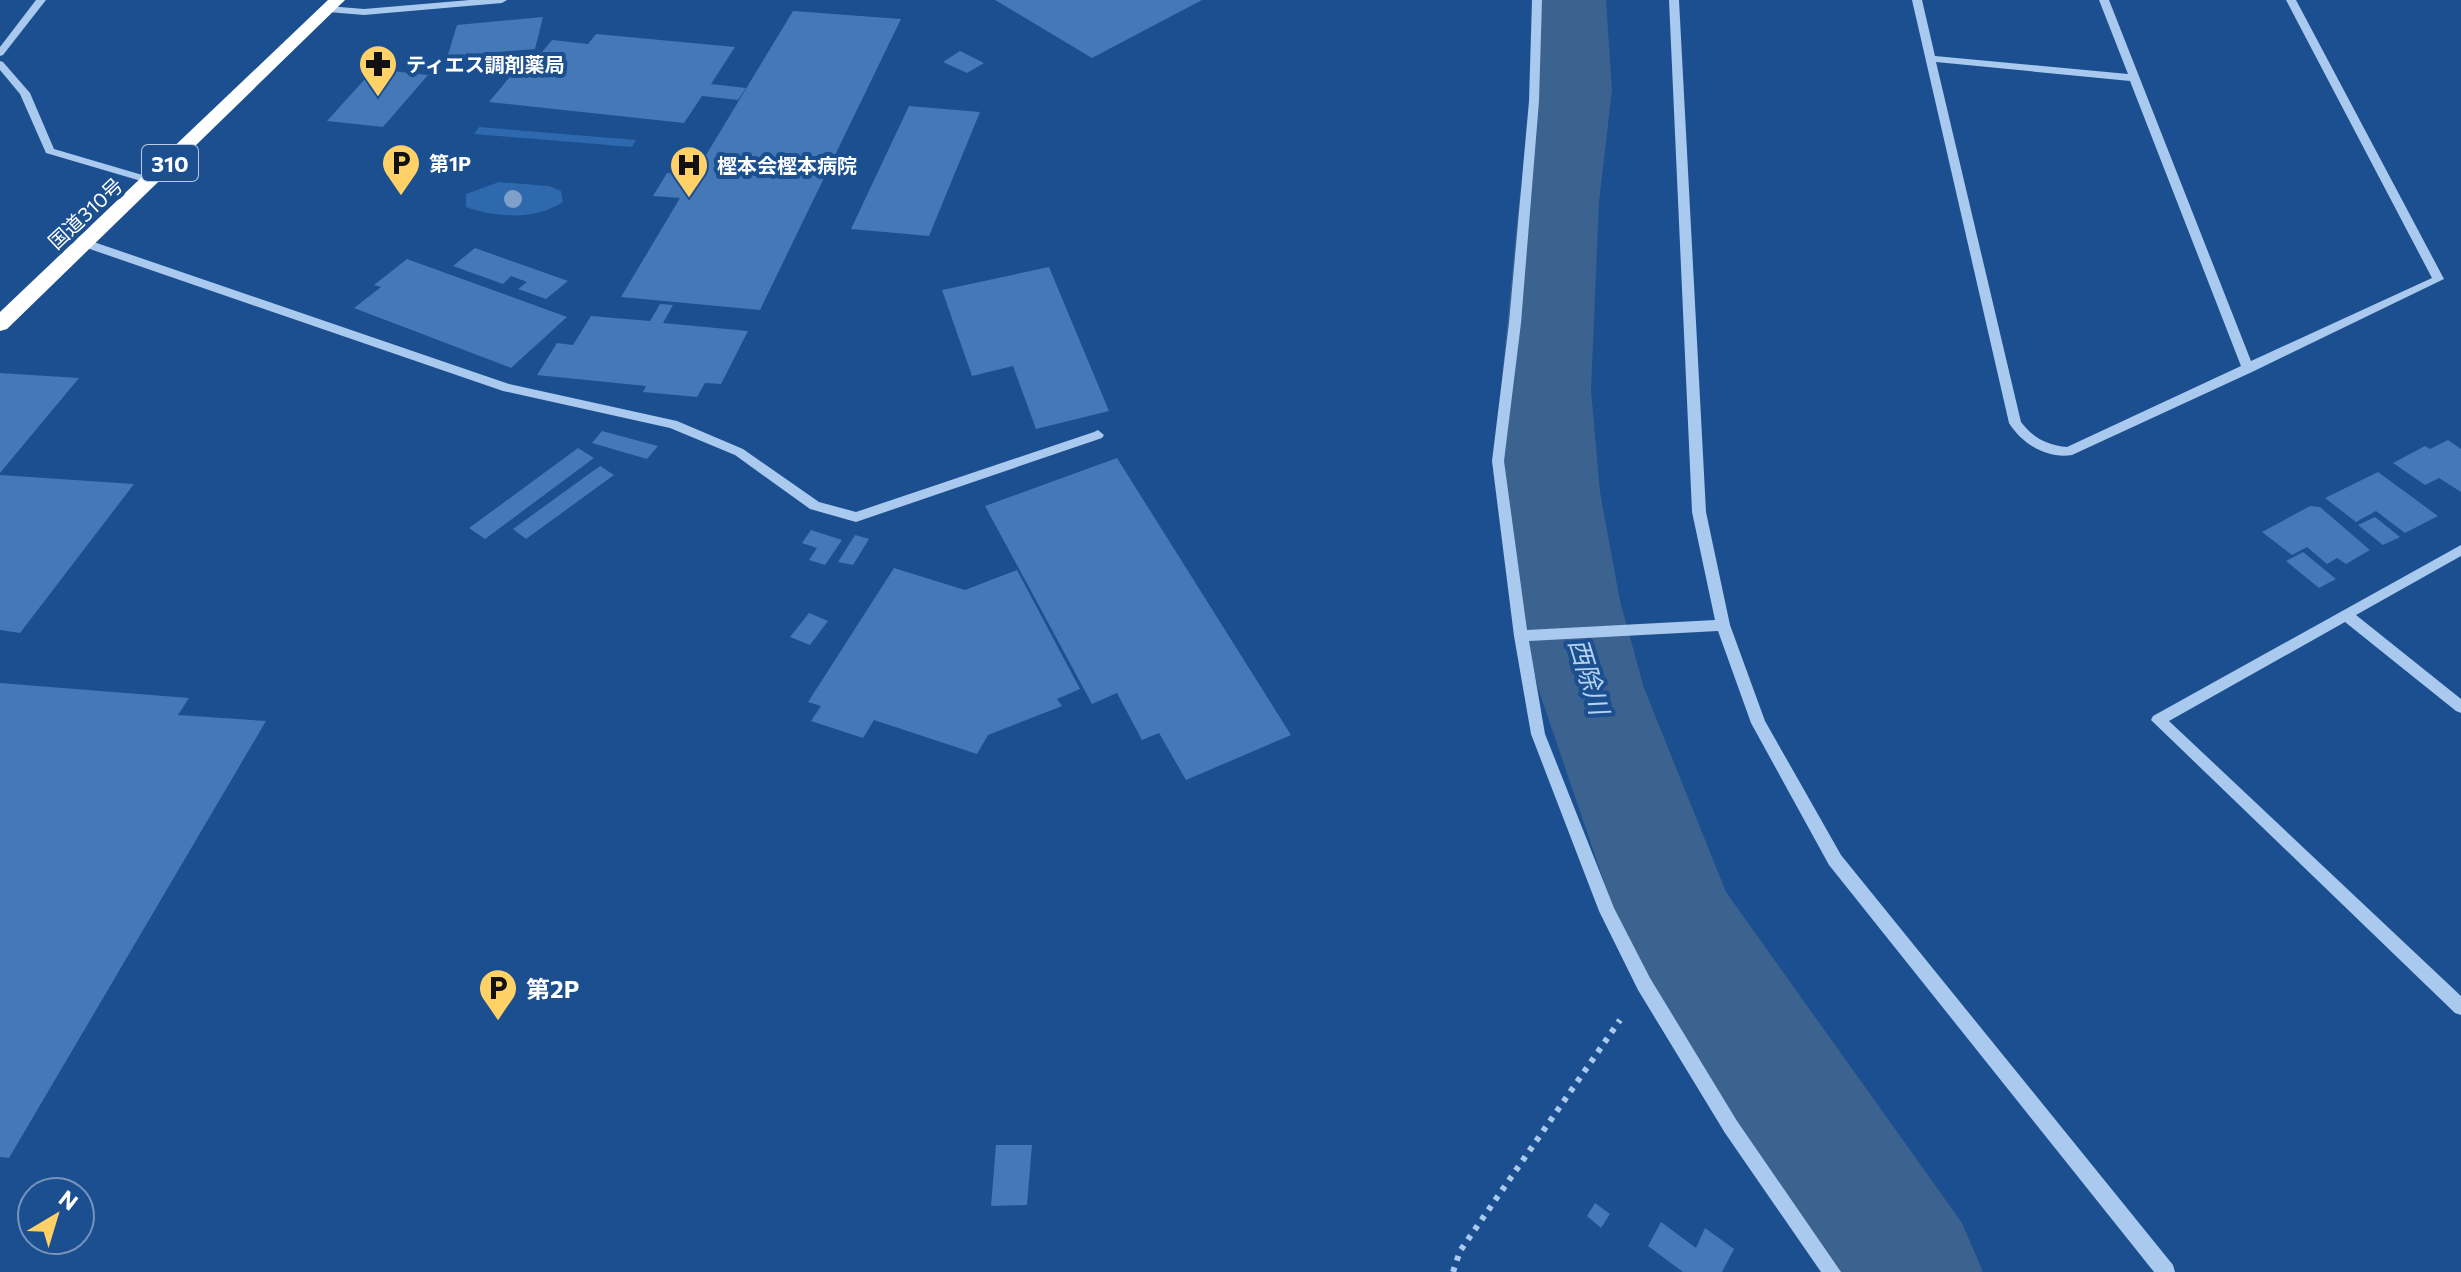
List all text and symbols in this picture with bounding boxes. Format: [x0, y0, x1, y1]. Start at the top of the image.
pharmacy icon: ティエス調剤薬局 [357, 43, 399, 98]
place label: ティエス調剤薬局 [406, 52, 565, 76]
parking icon: 第1P [380, 142, 422, 197]
hospital icon: 樫本会樫本病院 [668, 144, 710, 199]
road number: 310 [142, 145, 198, 181]
place label: 第1P [429, 151, 471, 175]
place label: 樫本会樫本病院 [717, 153, 857, 177]
street label: 国道310号 [43, 173, 127, 253]
water label: 西除川 [1564, 634, 1617, 721]
parking icon: 第2P [477, 967, 519, 1022]
place label: 第2P [526, 974, 579, 1003]
north arrow [16, 1176, 96, 1256]
text: N [54, 1184, 83, 1216]

